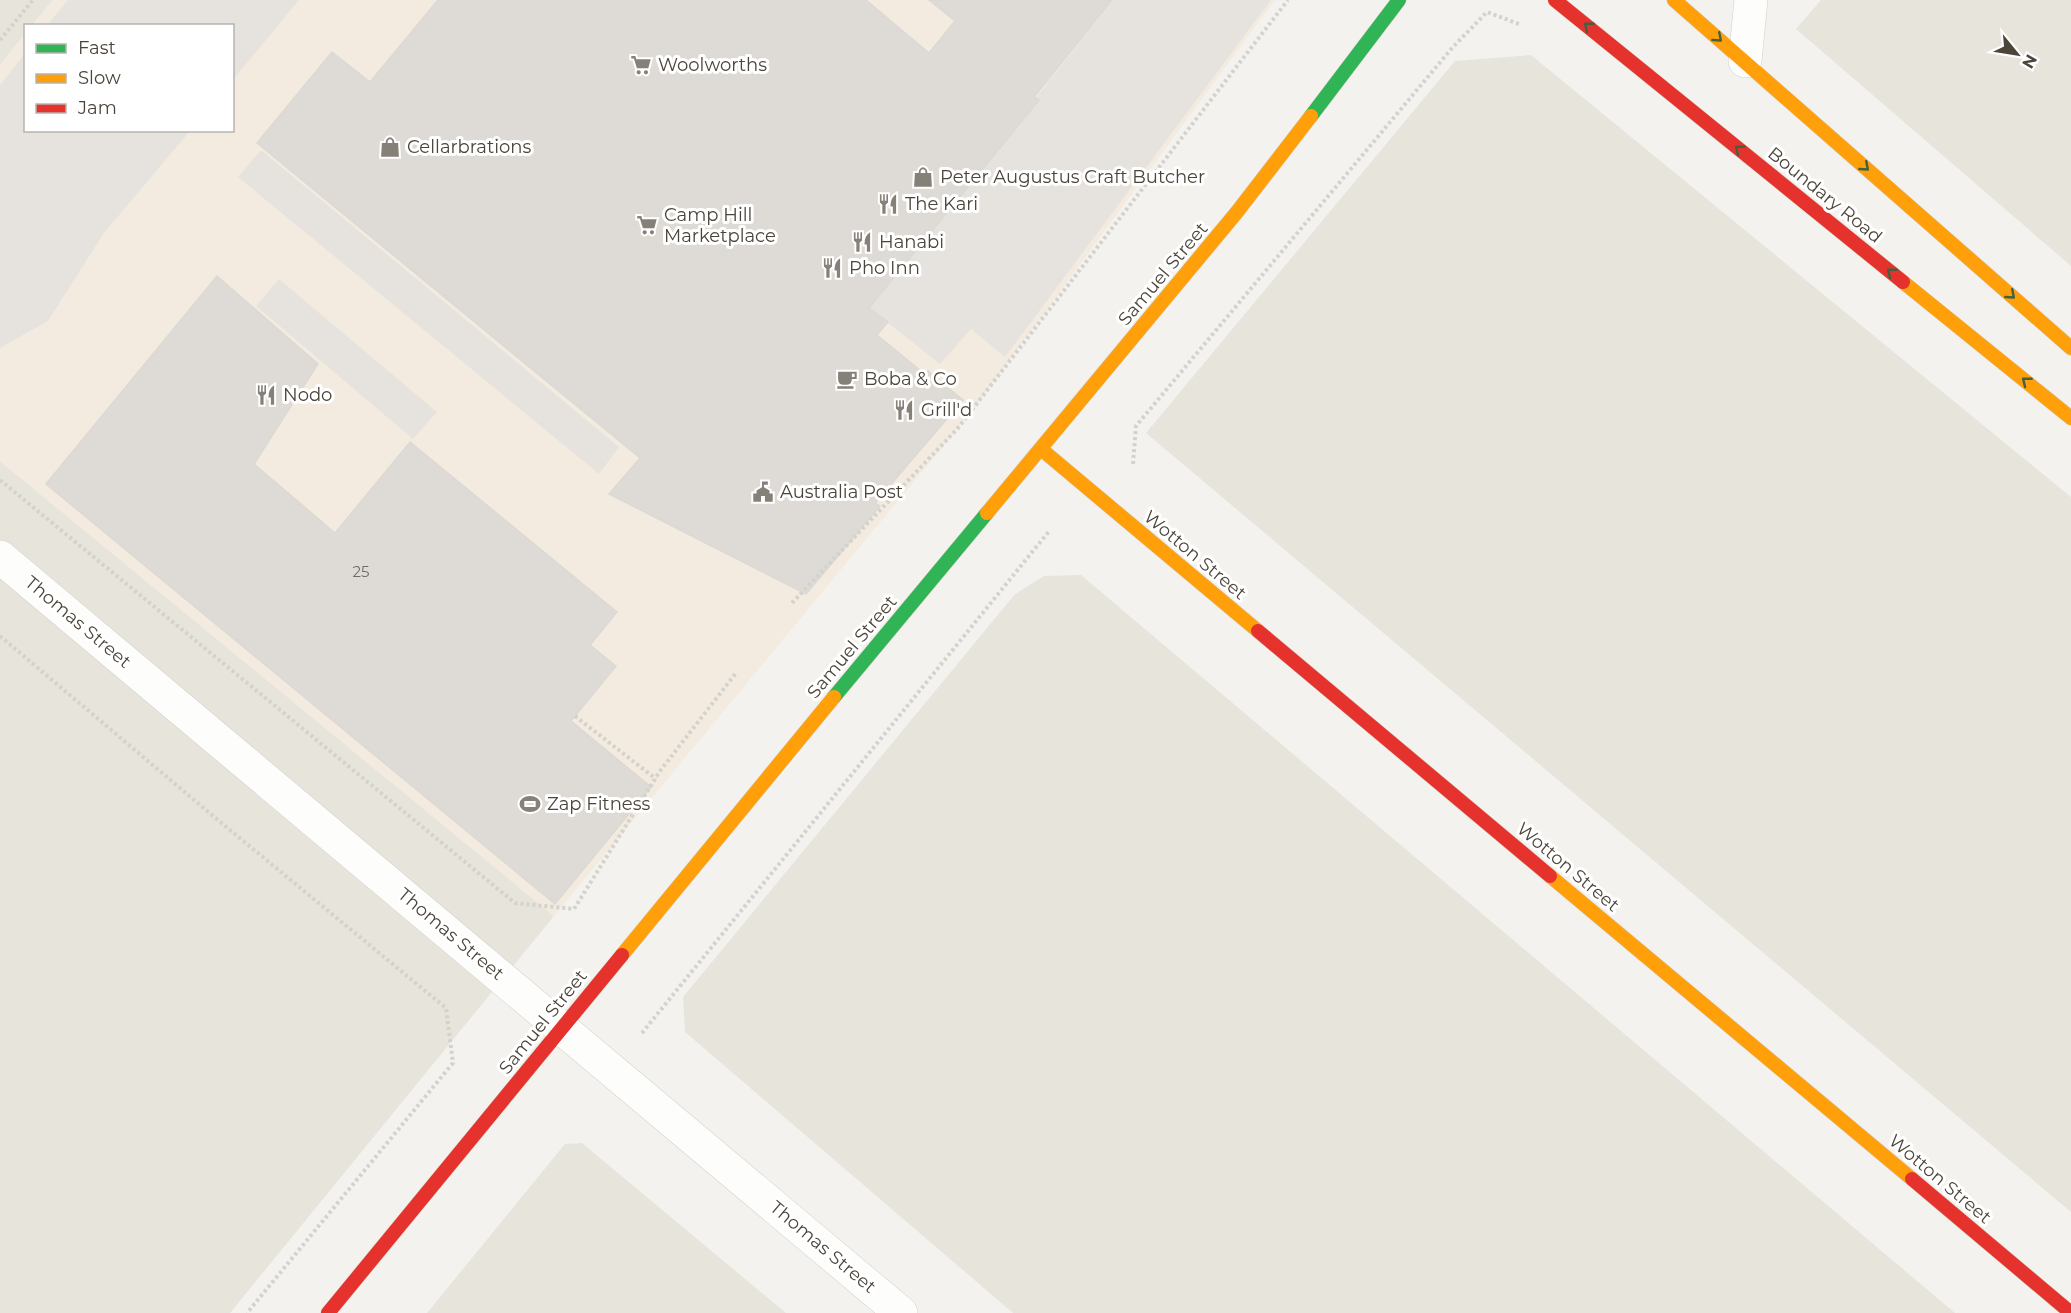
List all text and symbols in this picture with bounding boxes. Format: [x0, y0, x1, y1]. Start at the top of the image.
one-way arrow [1584, 23, 1595, 34]
legend [24, 24, 234, 132]
north arrow [1987, 24, 2047, 84]
one-way arrow [1711, 31, 1722, 42]
text: Fast [78, 37, 116, 59]
text: N [2018, 51, 2041, 72]
supermarket icon: Woolworths [629, 53, 653, 77]
place label: Woolworths [658, 54, 767, 76]
text: Slow [78, 67, 121, 89]
text: Jam [77, 97, 117, 119]
shop icon: Cellarbrations [378, 135, 402, 159]
place label: Cellarbrations [407, 136, 532, 158]
street label: Boundary Road [1763, 142, 1887, 248]
one-way arrow [1735, 145, 1746, 156]
one-way arrow [1858, 160, 1869, 171]
shop icon: Peter Augustus Craft Butcher [911, 165, 935, 189]
place label: Peter Augustus Craft Butcher [940, 166, 1205, 188]
restaurant icon: The Kari [876, 192, 900, 216]
place label: The Kari [905, 193, 978, 215]
place label: Camp Hill Marketplace [664, 204, 776, 247]
supermarket icon: Camp Hill Marketplace [635, 213, 659, 237]
street label: Samuel Street [1114, 218, 1212, 330]
restaurant icon: Hanabi [850, 230, 874, 254]
place label: Hanabi [879, 231, 944, 253]
restaurant icon: Pho Inn [820, 256, 844, 280]
place label: Pho Inn [849, 257, 920, 279]
one-way arrow [1886, 268, 1897, 279]
one-way arrow [2004, 288, 2015, 299]
cafe icon: Boba & Co [835, 367, 859, 391]
place label: Boba & Co [864, 368, 957, 390]
one-way arrow [2021, 378, 2032, 389]
restaurant icon: Nodo [254, 383, 278, 407]
place label: Nodo [283, 384, 332, 406]
restaurant icon: Grill'd [892, 398, 916, 422]
place label: Grill'd [921, 399, 972, 421]
public building icon: Australia Post [751, 480, 775, 504]
place label: Australia Post [780, 481, 903, 503]
street label: Wotton Street [1139, 506, 1251, 604]
house number: 25 [352, 562, 370, 581]
street label: Thomas Street [21, 571, 135, 673]
street label: Samuel Street [803, 591, 901, 703]
sports icon: Zap Fitness [518, 792, 542, 816]
place label: Zap Fitness [547, 793, 650, 815]
street label: Wotton Street [1512, 818, 1624, 916]
street label: Thomas Street [394, 883, 508, 985]
street label: Samuel Street [494, 965, 592, 1079]
street label: Wotton Street [1884, 1130, 1996, 1228]
street label: Thomas Street [766, 1196, 880, 1298]

